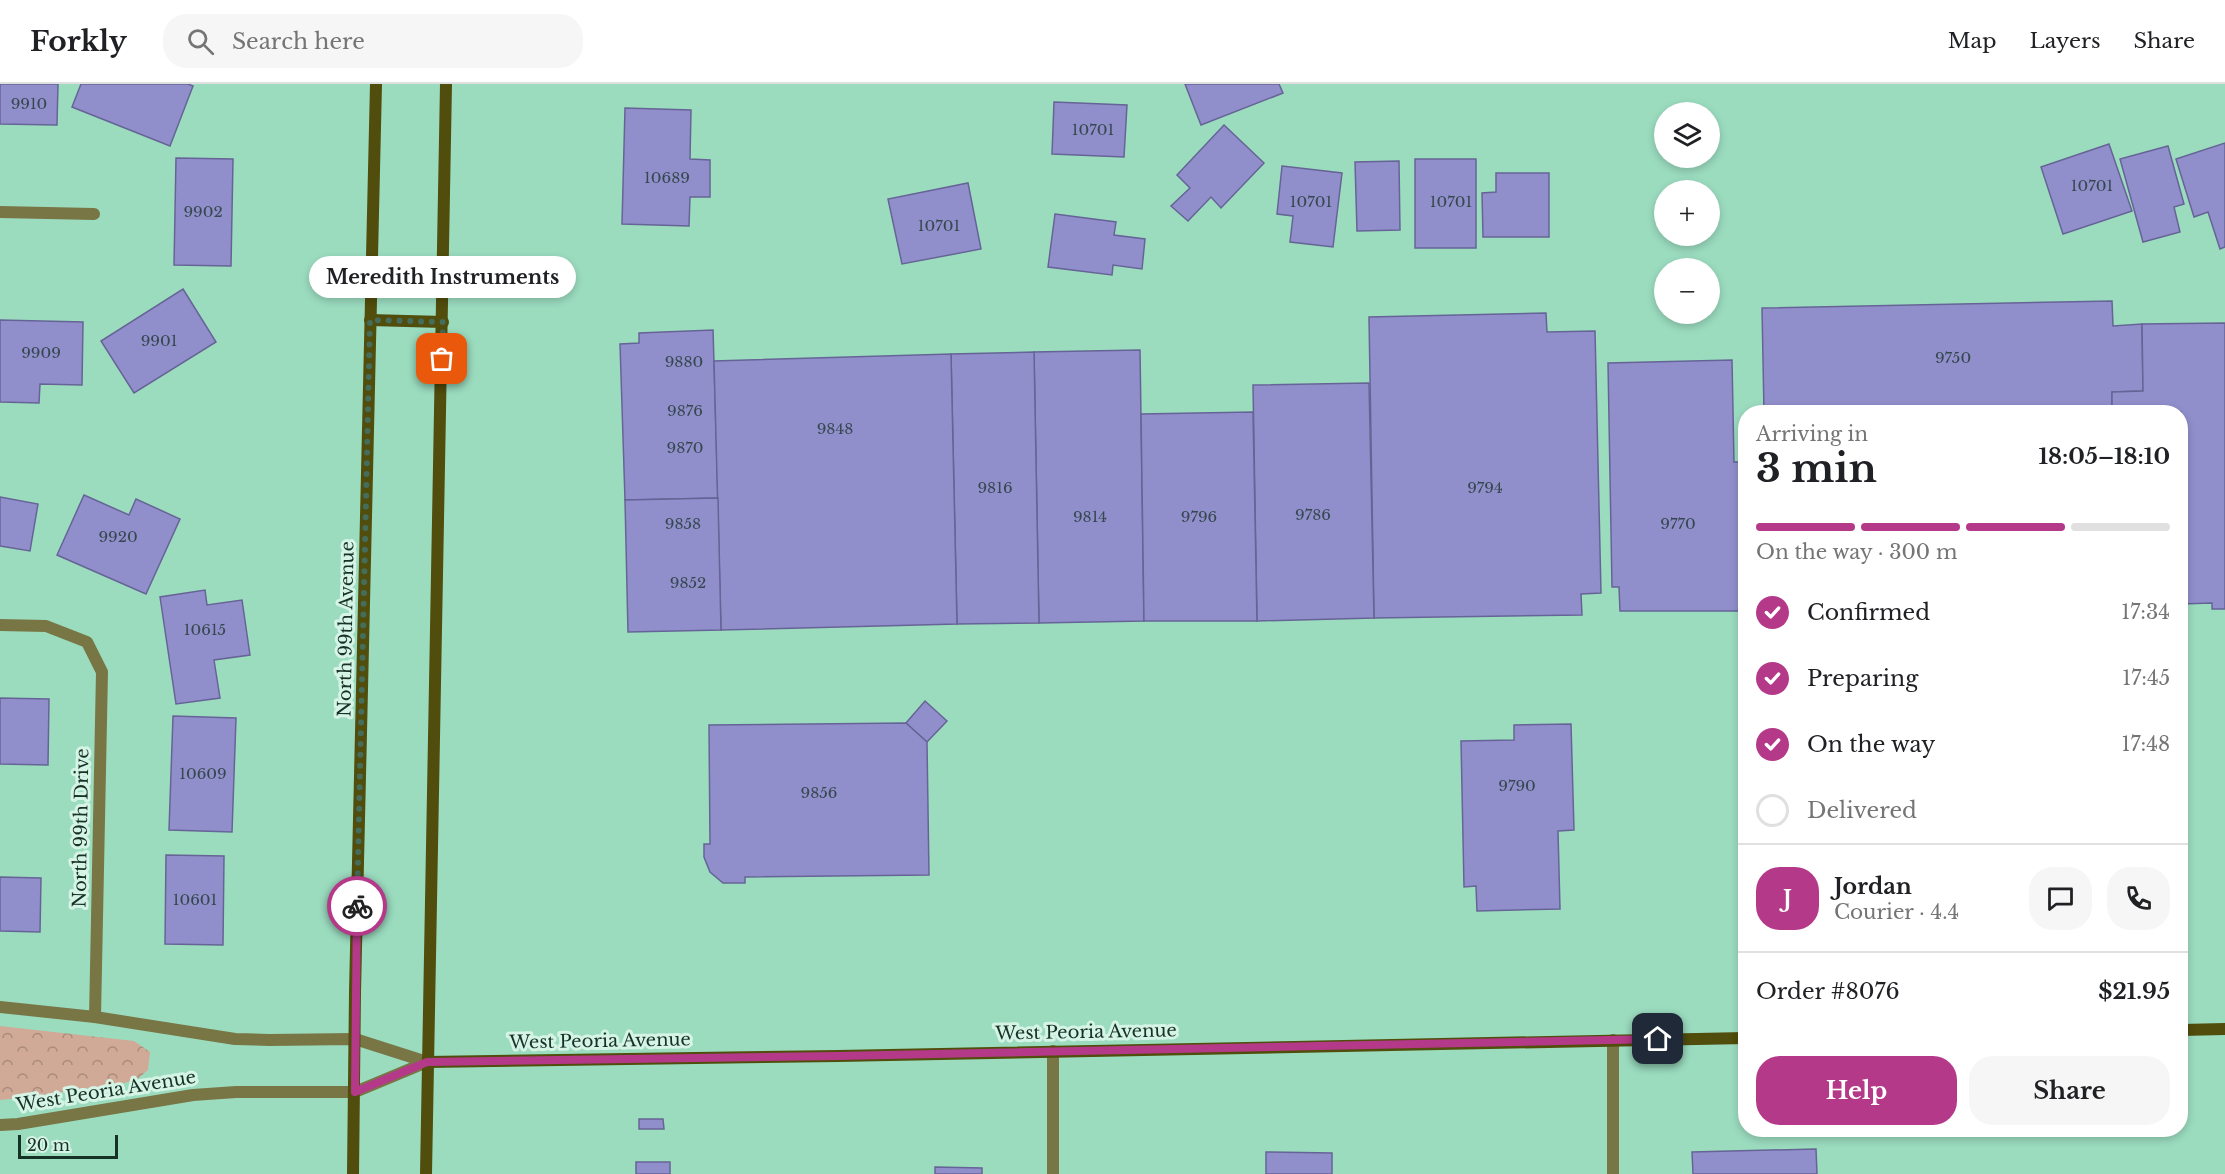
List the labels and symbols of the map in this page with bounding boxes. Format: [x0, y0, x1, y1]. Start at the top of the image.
house number: 9910 [11, 94, 47, 113]
house number: 10701 [1072, 120, 1114, 139]
house number: 10689 [644, 168, 690, 187]
house number: 10701 [2071, 176, 2113, 195]
house number: 10701 [1290, 192, 1332, 211]
house number: 10701 [1430, 192, 1472, 211]
house number: 9902 [183, 202, 223, 221]
house number: 10701 [918, 216, 960, 235]
callout: Meredith Instruments [308, 257, 576, 299]
house number: 9901 [141, 331, 177, 350]
pin [416, 333, 467, 384]
house number: 9909 [21, 343, 61, 362]
house number: 9750 [1935, 348, 1971, 367]
house number: 9880 [665, 352, 703, 371]
house number: 9876 [667, 401, 703, 420]
house number: 9848 [817, 419, 853, 438]
house number: 9870 [667, 438, 703, 457]
house number: 9816 [977, 478, 1013, 497]
house number: 9794 [1467, 478, 1503, 497]
house number: 9786 [1295, 505, 1331, 524]
house number: 9814 [1073, 507, 1107, 526]
house number: 9796 [1181, 507, 1217, 526]
house number: 9858 [665, 514, 701, 533]
house number: 9770 [1660, 514, 1696, 533]
house number: 9920 [98, 527, 138, 546]
street label: North 99th Avenue [333, 541, 359, 717]
house number: 9852 [670, 573, 706, 592]
house number: 10615 [184, 620, 226, 639]
street label: North 99th Drive [69, 748, 93, 908]
house number: 10609 [179, 764, 227, 783]
house number: 9790 [1498, 776, 1536, 795]
house number: 9856 [801, 783, 837, 802]
courier [327, 876, 387, 936]
house number: 10601 [173, 890, 217, 909]
pin [1632, 1013, 1683, 1064]
street label: West Peoria Avenue [994, 1019, 1177, 1045]
street label: West Peoria Avenue [508, 1028, 691, 1054]
street label: West Peoria Avenue [14, 1066, 197, 1116]
scale bar [18, 1132, 118, 1160]

